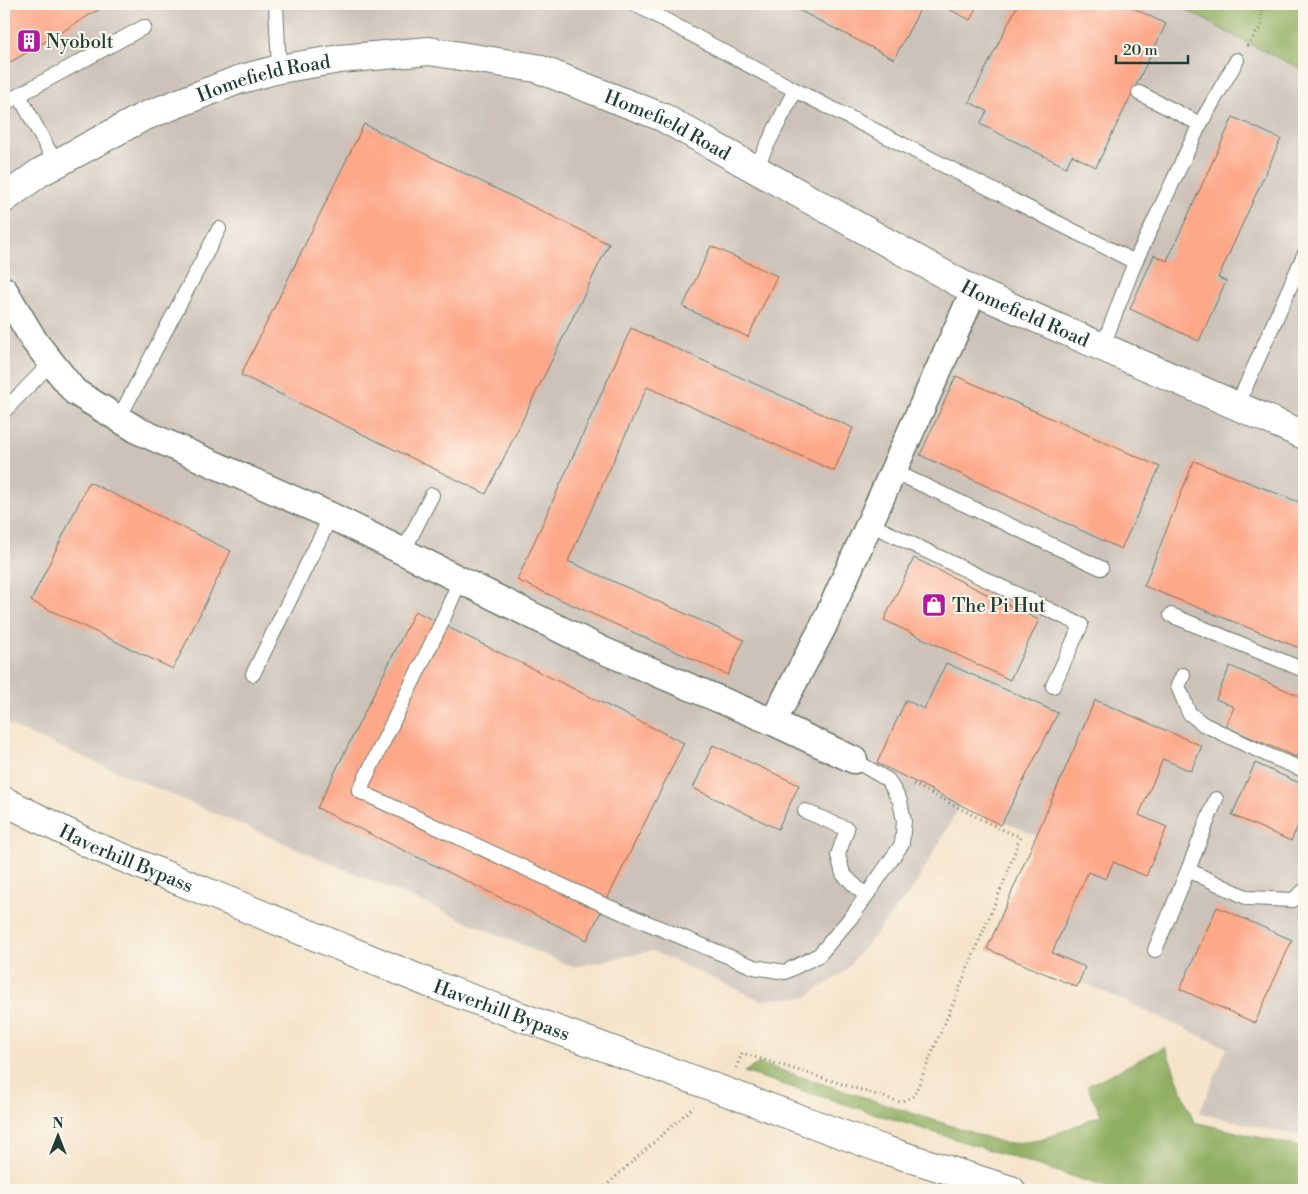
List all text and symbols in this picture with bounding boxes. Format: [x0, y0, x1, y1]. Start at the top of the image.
building icon: Nyobolt [16, 28, 42, 54]
place label: Nyobolt [46, 30, 114, 54]
scale bar [1116, 32, 1188, 64]
text: 20 m [1123, 41, 1158, 60]
street label: Homefield Road [193, 50, 332, 108]
street label: Homefield Road [601, 85, 735, 166]
street label: Homefield Road [956, 275, 1093, 353]
shop icon: The Pi Hut [921, 592, 947, 618]
place label: The Pi Hut [952, 594, 1046, 618]
street label: Haverhill Bypass [55, 819, 196, 898]
street label: Haverhill Bypass [430, 975, 573, 1047]
north arrow [32, 1112, 82, 1162]
text: N [52, 1115, 64, 1133]

